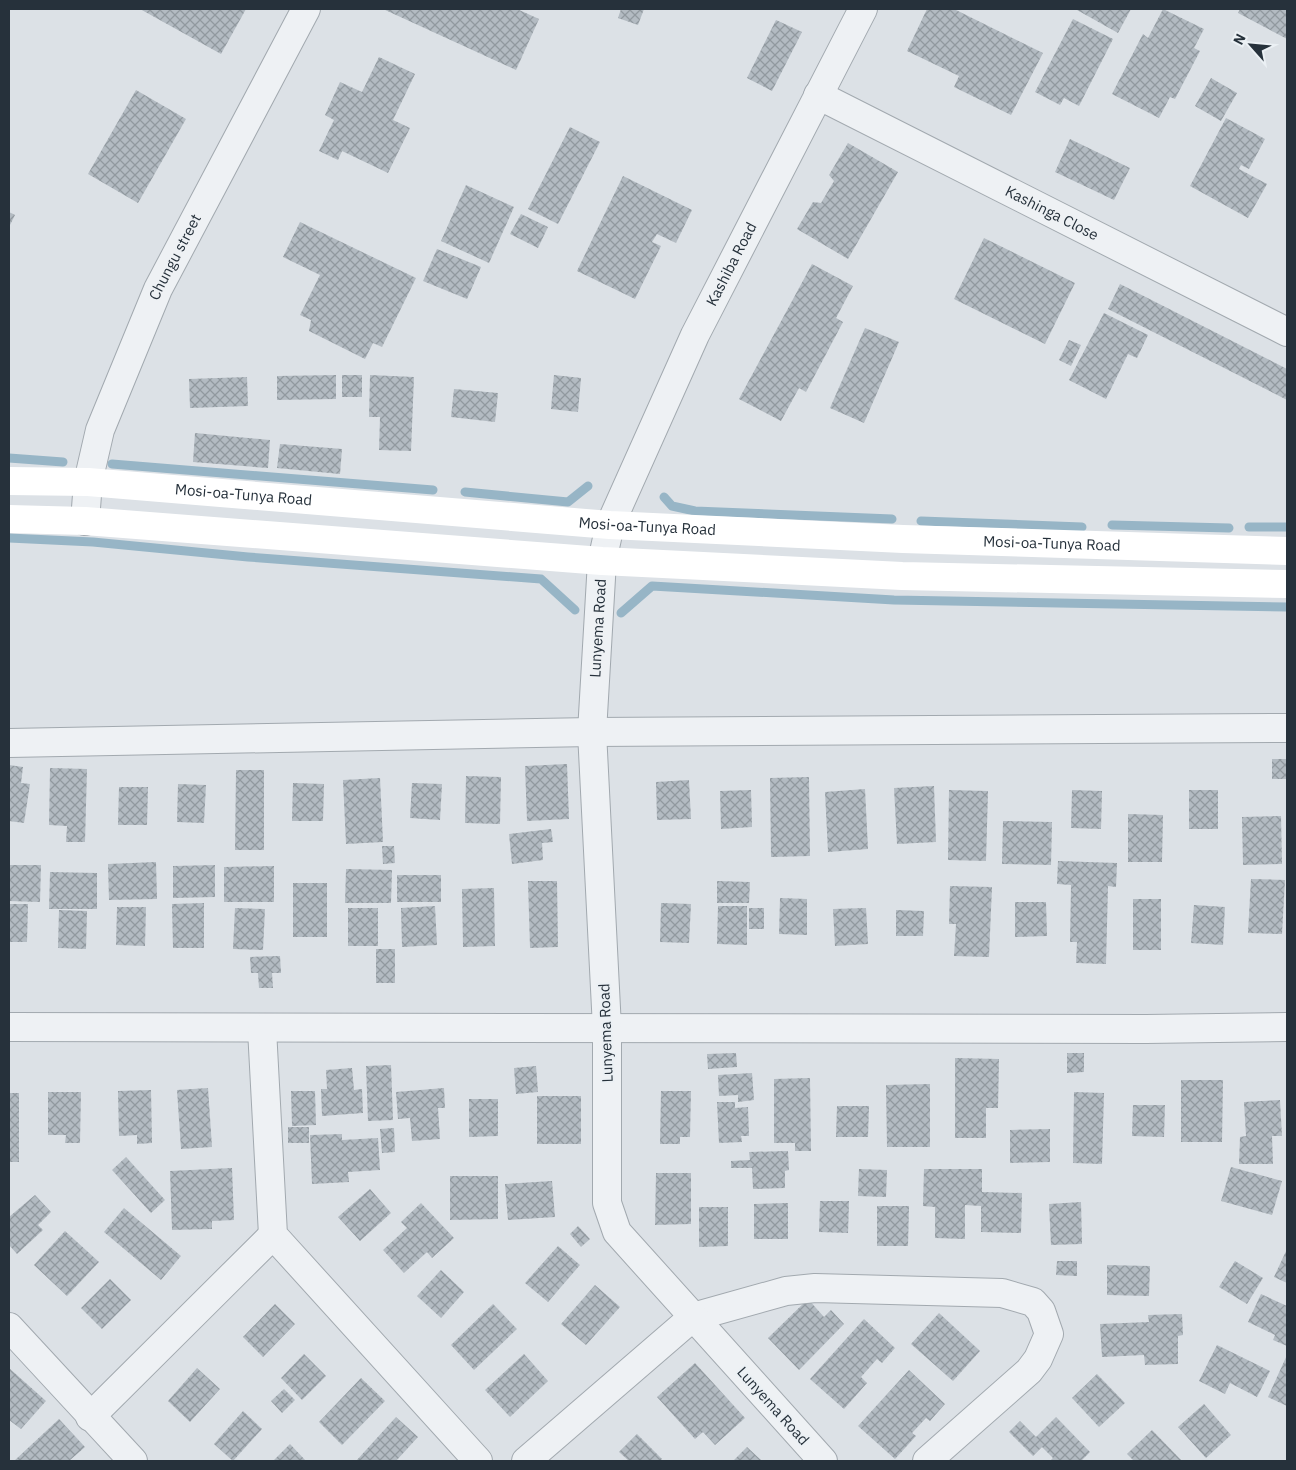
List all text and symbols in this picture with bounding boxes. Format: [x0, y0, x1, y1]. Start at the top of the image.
north arrow [1226, 20, 1276, 70]
text: N [1229, 30, 1250, 48]
street label: Kashinga Close [1002, 181, 1102, 244]
street label: Chungu street [144, 211, 205, 303]
street label: Kashiba Road [702, 219, 760, 309]
street label: Mosi-oa-Tunya Road [174, 479, 313, 509]
street label: Mosi-oa-Tunya Road [578, 512, 716, 539]
street label: Mosi-oa-Tunya Road [983, 532, 1121, 555]
street label: Lunyema Road [585, 578, 610, 678]
street label: Lunyema Road [594, 983, 617, 1083]
street label: Lunyema Road [733, 1362, 814, 1449]

